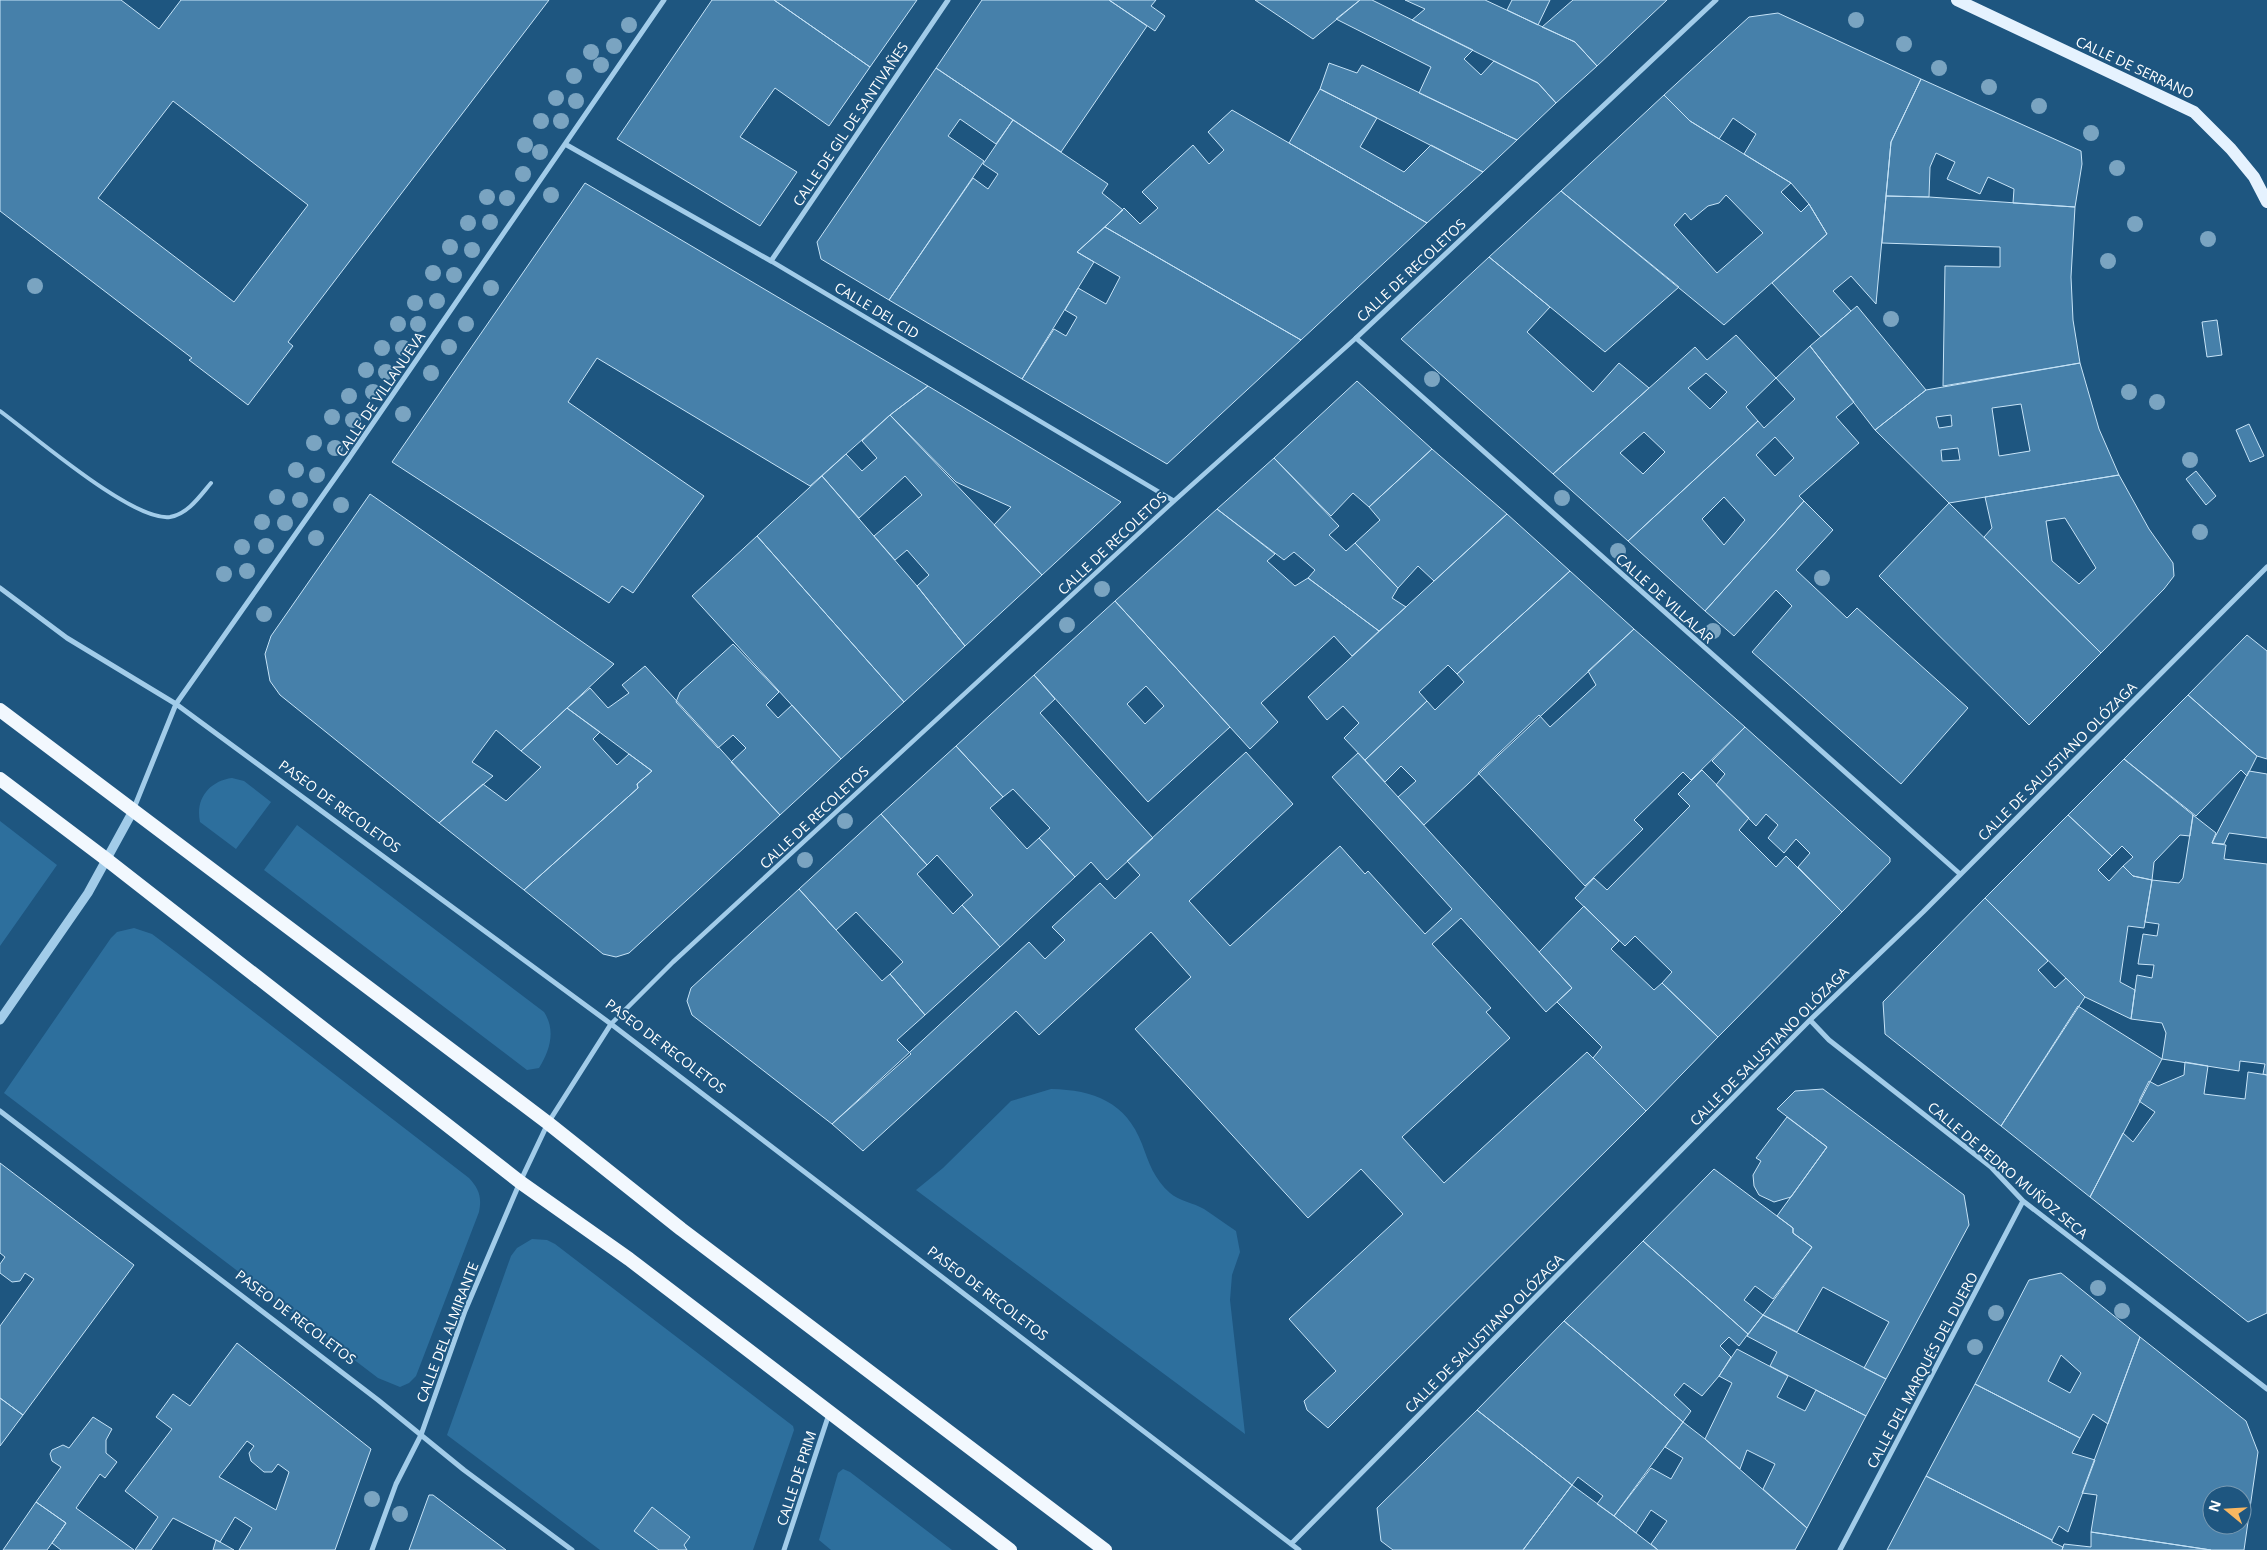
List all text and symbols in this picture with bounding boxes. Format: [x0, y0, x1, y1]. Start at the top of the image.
street label: CALLE DE SERRANO [2073, 31, 2197, 103]
street label: CALLE DE GIL DE SANTIVAÑES [788, 38, 912, 210]
street label: CALLE DE RECOLETOS [1352, 214, 1470, 326]
street label: CALLE DEL CID [831, 277, 923, 343]
street label: CALLE DE VILLANUEVA [331, 328, 429, 460]
street label: CALLE DE RECOLETOS [1053, 487, 1171, 599]
street label: CALLE DE VILLALAR [1612, 549, 1718, 647]
street label: CALLE DE SALUSTIANO OLÓZAGA [1973, 677, 2141, 845]
street label: PASEO DE RECOLETOS [275, 755, 405, 857]
street label: CALLE DE RECOLETOS [755, 761, 873, 873]
street label: CALLE DE SALUSTIANO OLÓZAGA [1685, 962, 1853, 1130]
street label: PASEO DE RECOLETOS [602, 994, 730, 1098]
street label: CALLE DE PEDRO MUÑOZ SECA [1924, 1097, 2092, 1243]
street label: PASEO DE RECOLETOS [924, 1241, 1052, 1345]
street label: CALLE DE SALUSTIANO OLÓZAGA [1400, 1249, 1568, 1417]
street label: CALLE DEL ALMIRANTE [411, 1259, 483, 1405]
street label: PASEO DE RECOLETOS [232, 1265, 360, 1369]
street label: CALLE DEL MARQUÉS DEL DUERO [1862, 1269, 1982, 1471]
street label: CALLE DE PRIM [772, 1428, 820, 1528]
north arrow [2202, 1485, 2252, 1535]
text: N [2203, 1497, 2225, 1514]

